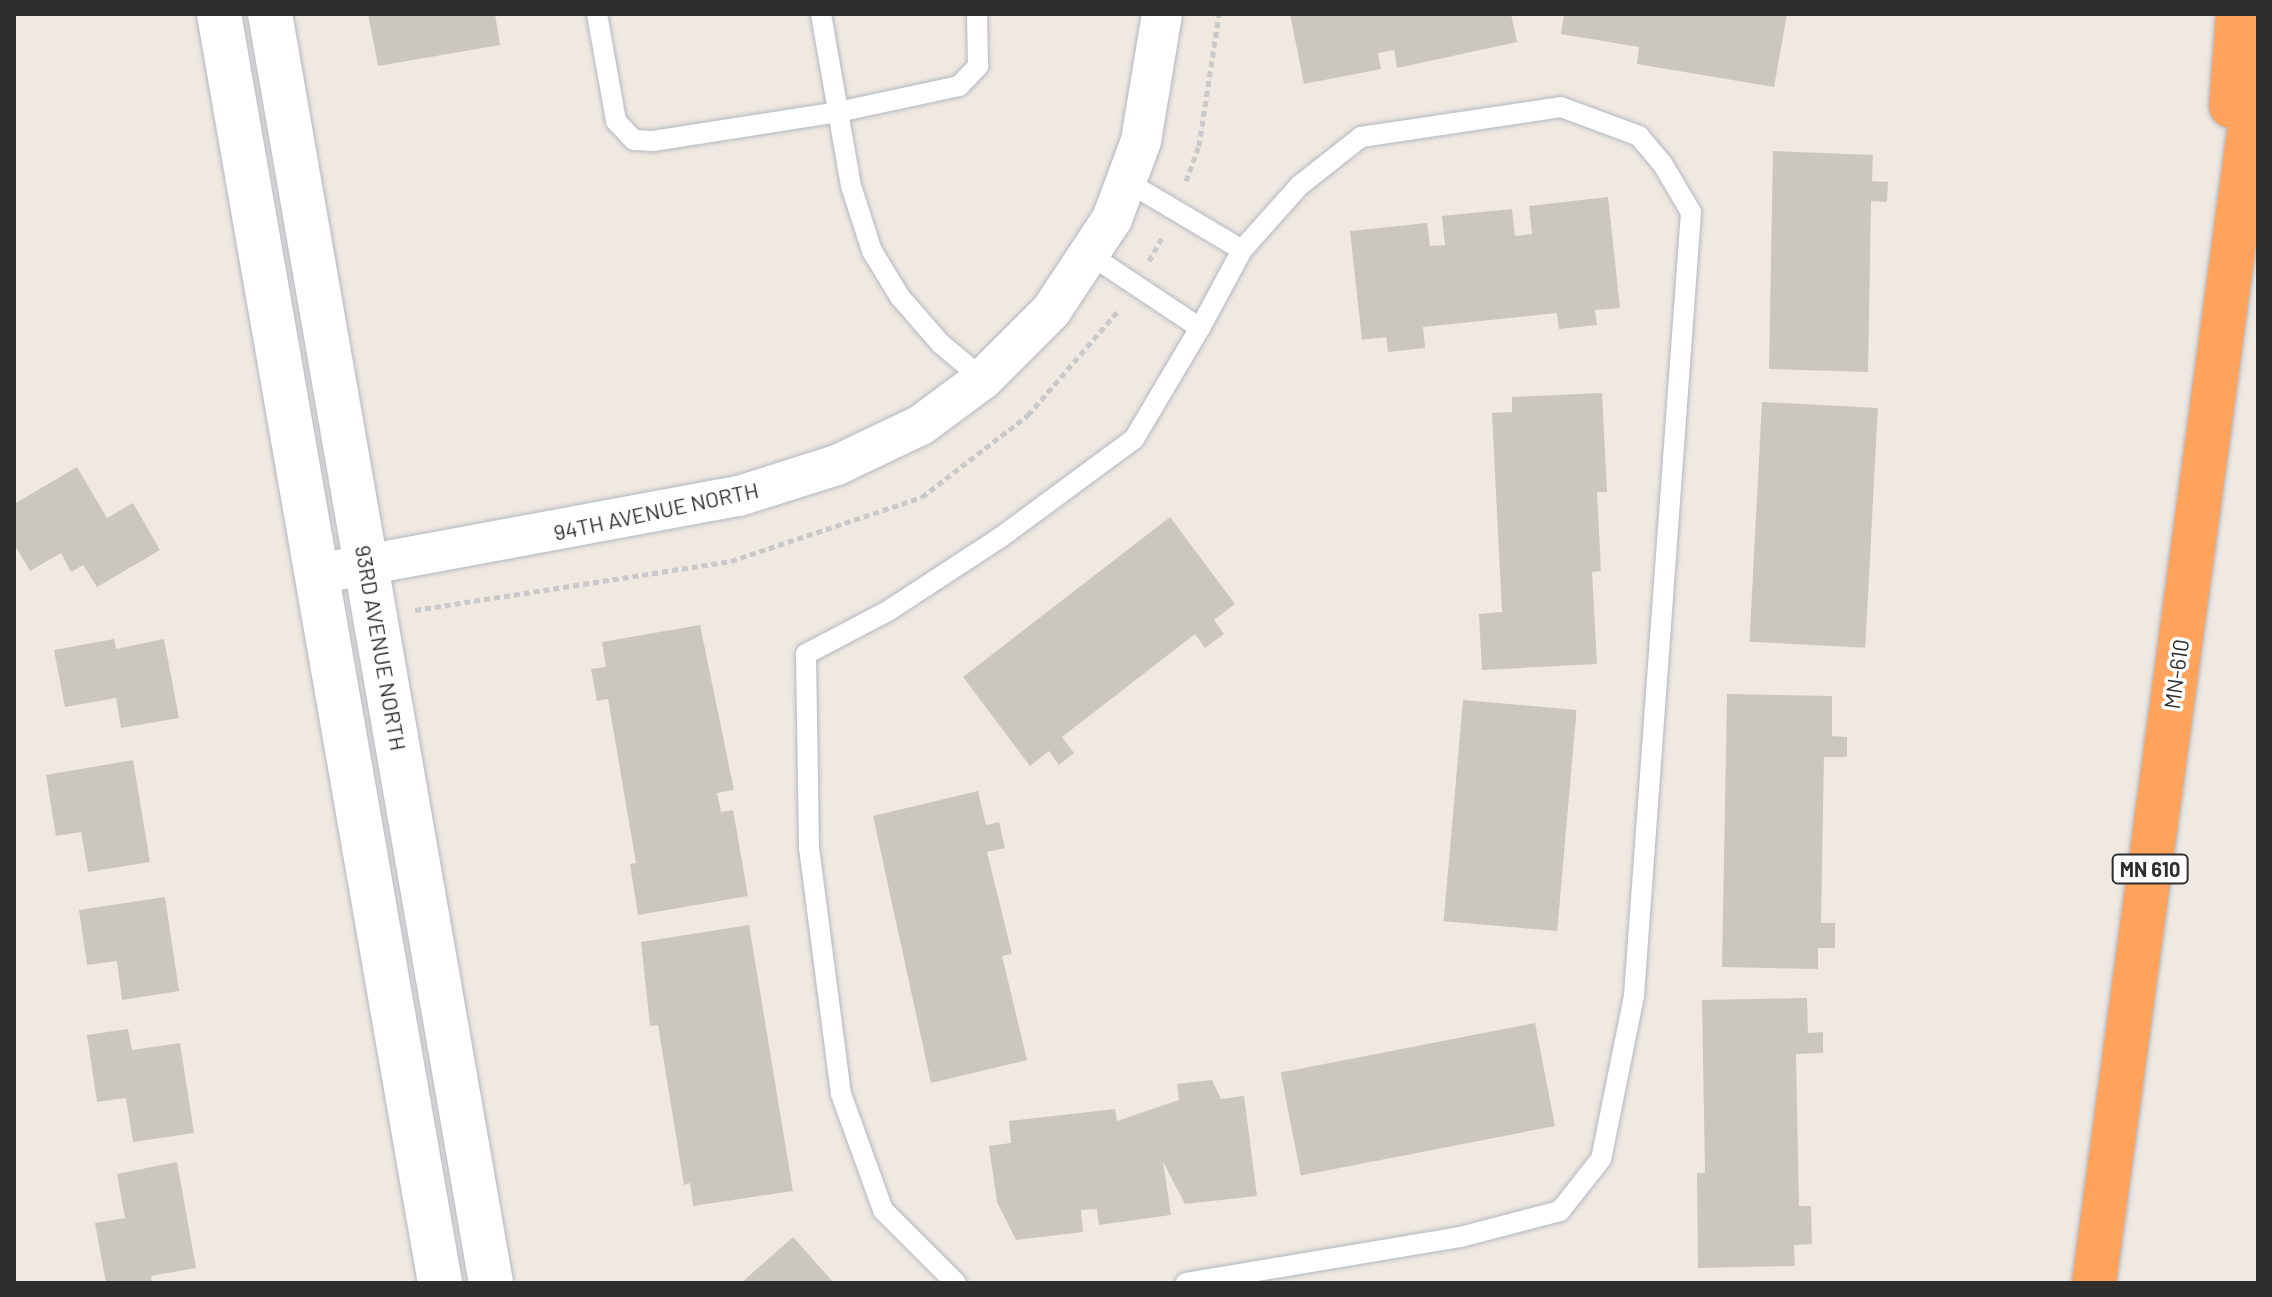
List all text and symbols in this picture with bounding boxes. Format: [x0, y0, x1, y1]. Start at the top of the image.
street label: 94TH AVENUE NORTH [551, 476, 761, 546]
street label: 93RD AVENUE NORTH [350, 543, 412, 753]
street label: MN-610 [2158, 637, 2194, 711]
road number: MN 610 [2110, 853, 2190, 885]

